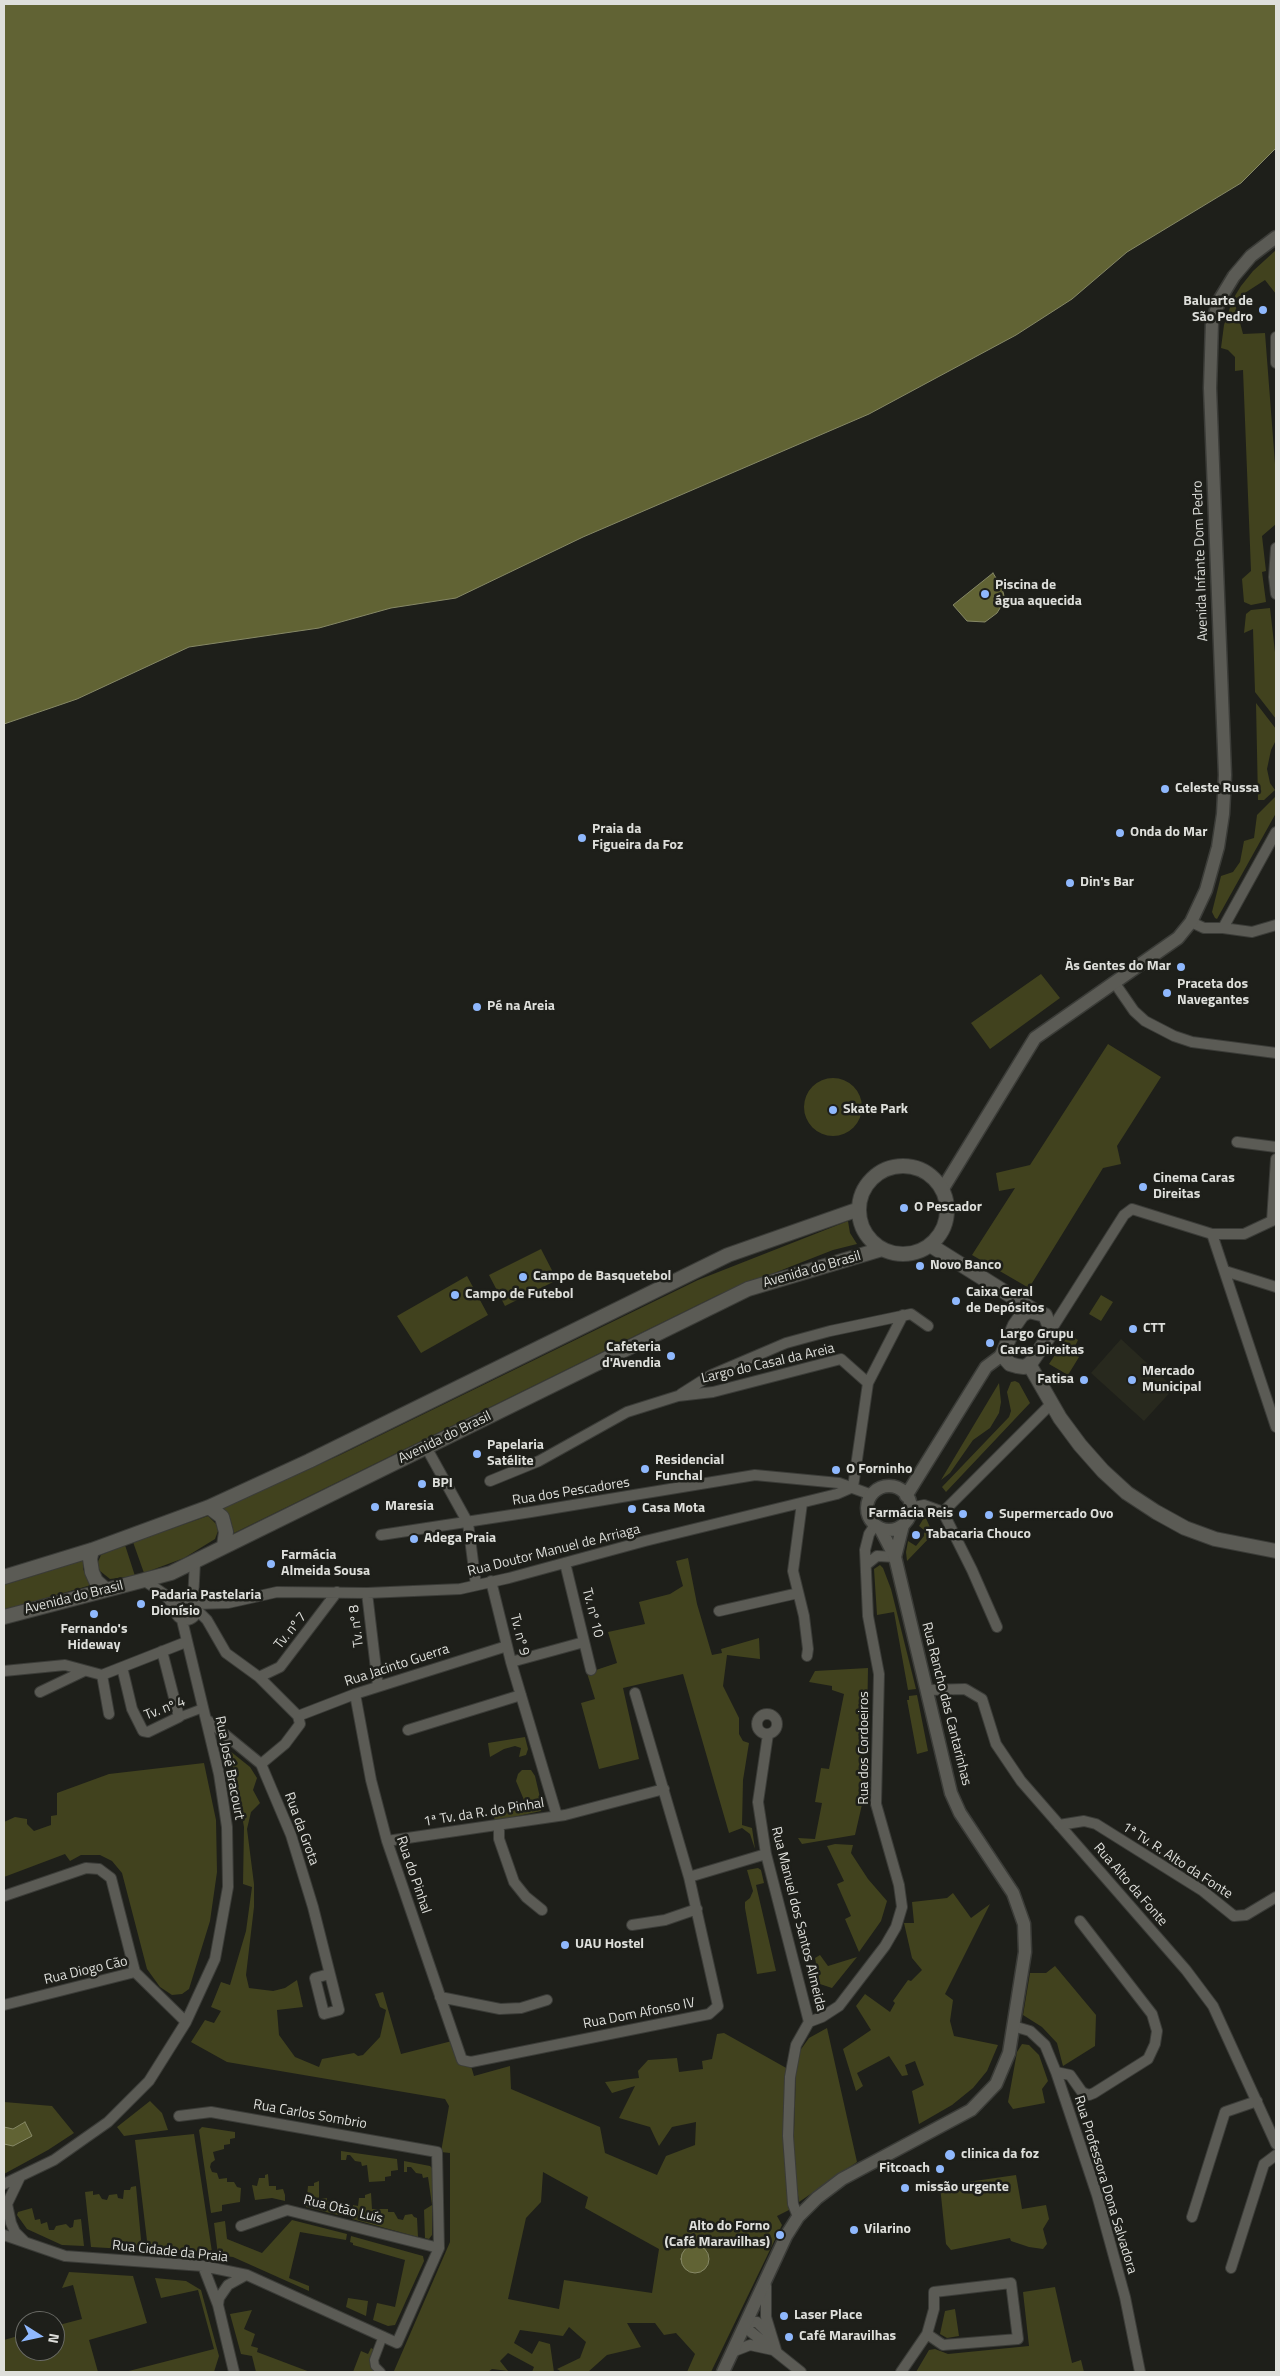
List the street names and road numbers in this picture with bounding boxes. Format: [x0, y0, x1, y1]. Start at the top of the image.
street label: Avenida Infante Dom Pedro [1190, 480, 1212, 642]
street label: Avenida do Brasil [761, 1248, 863, 1292]
street label: Largo do Casal da Areia [700, 1340, 836, 1388]
street label: Avenida do Brasil [396, 1408, 494, 1468]
street label: Rua dos Pescadores [511, 1474, 631, 1510]
street label: Rua Doutor Manuel de Arriaga [466, 1521, 642, 1581]
street label: Avenida do Brasil [23, 1578, 125, 1618]
street label: Tv. nº 10 [578, 1587, 606, 1639]
street label: Tv. nº 8 [346, 1604, 368, 1648]
street label: Tv. nº 7 [271, 1609, 311, 1653]
street label: Tv. nº 9 [506, 1612, 532, 1658]
street label: Rua Rancho das Cantarinhas [918, 1621, 974, 1787]
street label: Rua Jacinto Guerra [343, 1641, 451, 1691]
street label: Rua dos Cordoeiros [857, 1691, 873, 1805]
street label: Tv. nº 4 [142, 1694, 188, 1724]
street label: Rua José Bracourt [211, 1715, 247, 1821]
street label: Rua da Grota [280, 1790, 322, 1868]
street label: 1ª Tv. da R. do Pinhal [423, 1795, 545, 1831]
street label: 1ª Tv. R. Alto da Fonte [1119, 1819, 1235, 1903]
street label: Rua Manuel dos Santos Almeida [767, 1825, 829, 2013]
street label: Rua do Pinhal [392, 1834, 434, 1916]
street label: Rua Alto da Fonte [1089, 1840, 1171, 1930]
street label: Rua Diogo Cão [43, 1953, 129, 1989]
street label: Rua Dom Afonso IV [582, 1995, 696, 2033]
street label: Rua Professora Dona Salvadora [1070, 2094, 1140, 2276]
street label: Rua Carlos Sombrio [252, 2097, 368, 2133]
street label: Rua Otão Luís [301, 2192, 385, 2228]
street label: Rua Cidade da Praia [111, 2238, 229, 2266]

